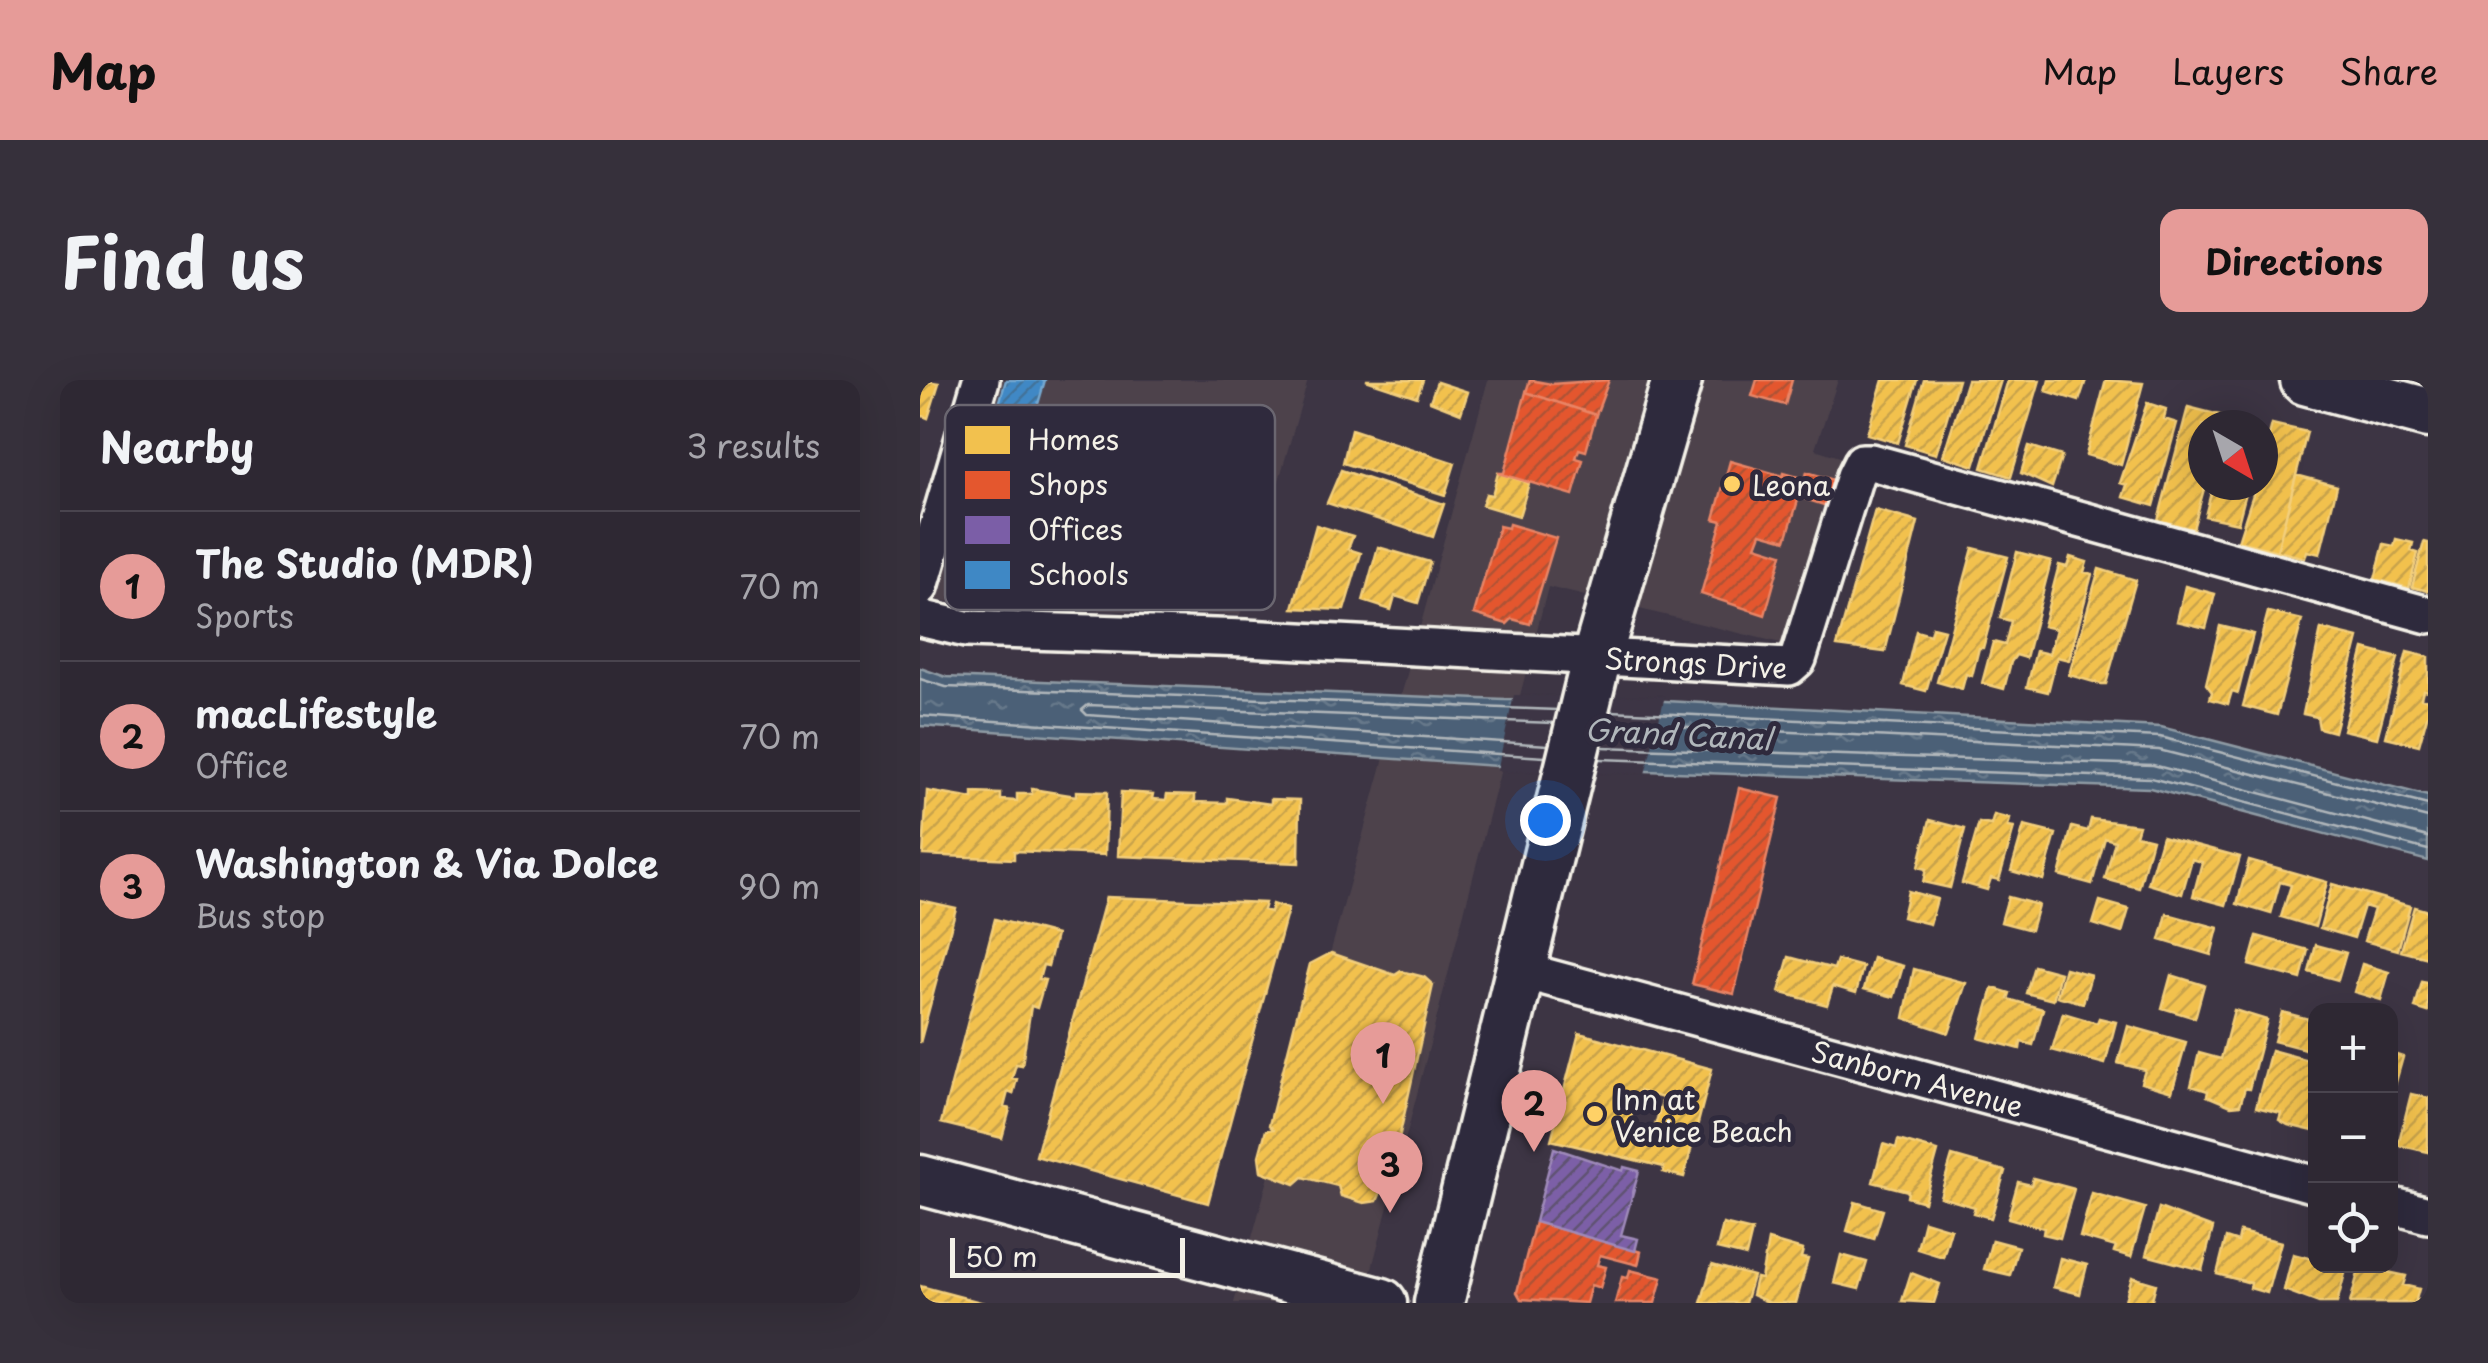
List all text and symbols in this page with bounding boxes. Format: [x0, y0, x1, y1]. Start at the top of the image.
text: Map [50, 34, 156, 106]
text: Map [2042, 44, 2117, 97]
text: Layers [2172, 44, 2284, 97]
text: Share [2339, 44, 2438, 97]
text: Find us [60, 207, 305, 313]
button: Directions [2160, 209, 2428, 312]
legend [945, 405, 1275, 610]
north arrow [2188, 410, 2278, 500]
text: Nearby [100, 414, 254, 477]
text: Homes [1028, 417, 1119, 460]
text: 3 results [686, 421, 820, 469]
text: Shops [1028, 462, 1108, 505]
place label: Leona [1752, 463, 1831, 506]
marker: Leona [1721, 473, 1743, 495]
text: Offices [1028, 507, 1123, 550]
text: The Studio (MDR) [195, 534, 534, 591]
text: Schools [1028, 552, 1129, 595]
text: 1 [125, 562, 140, 610]
text: 70 m [740, 562, 820, 610]
text: Sports [195, 591, 294, 639]
street label: Strongs Drive [1603, 636, 1788, 688]
text: macLifestyle [195, 684, 437, 741]
water label: Grand Canal [1583, 706, 1777, 761]
text: 2 [121, 712, 144, 760]
text: 70 m [740, 712, 820, 760]
text: Office [195, 741, 289, 789]
your location [1520, 795, 1571, 846]
text: Washington & Via Dolce [195, 834, 658, 891]
text: 3 [122, 862, 143, 910]
text: 90 m [738, 862, 820, 910]
text: Bus stop [195, 891, 325, 939]
map controls [2308, 1003, 2398, 1273]
button: + [2308, 1003, 2398, 1093]
pin: 1 [1350, 1022, 1416, 1104]
street label: Sanborn Avenue [1807, 1028, 2029, 1127]
pin: 2 [1502, 1070, 1566, 1152]
place label: Inn at Venice Beach [1615, 1077, 1793, 1152]
button: − [2308, 1093, 2398, 1183]
marker: Inn at Venice Beach [1584, 1103, 1606, 1125]
pin: 3 [1358, 1130, 1422, 1213]
button: locate [2308, 1183, 2398, 1273]
scale bar [950, 1233, 1185, 1278]
text: 50 m [965, 1234, 1038, 1277]

